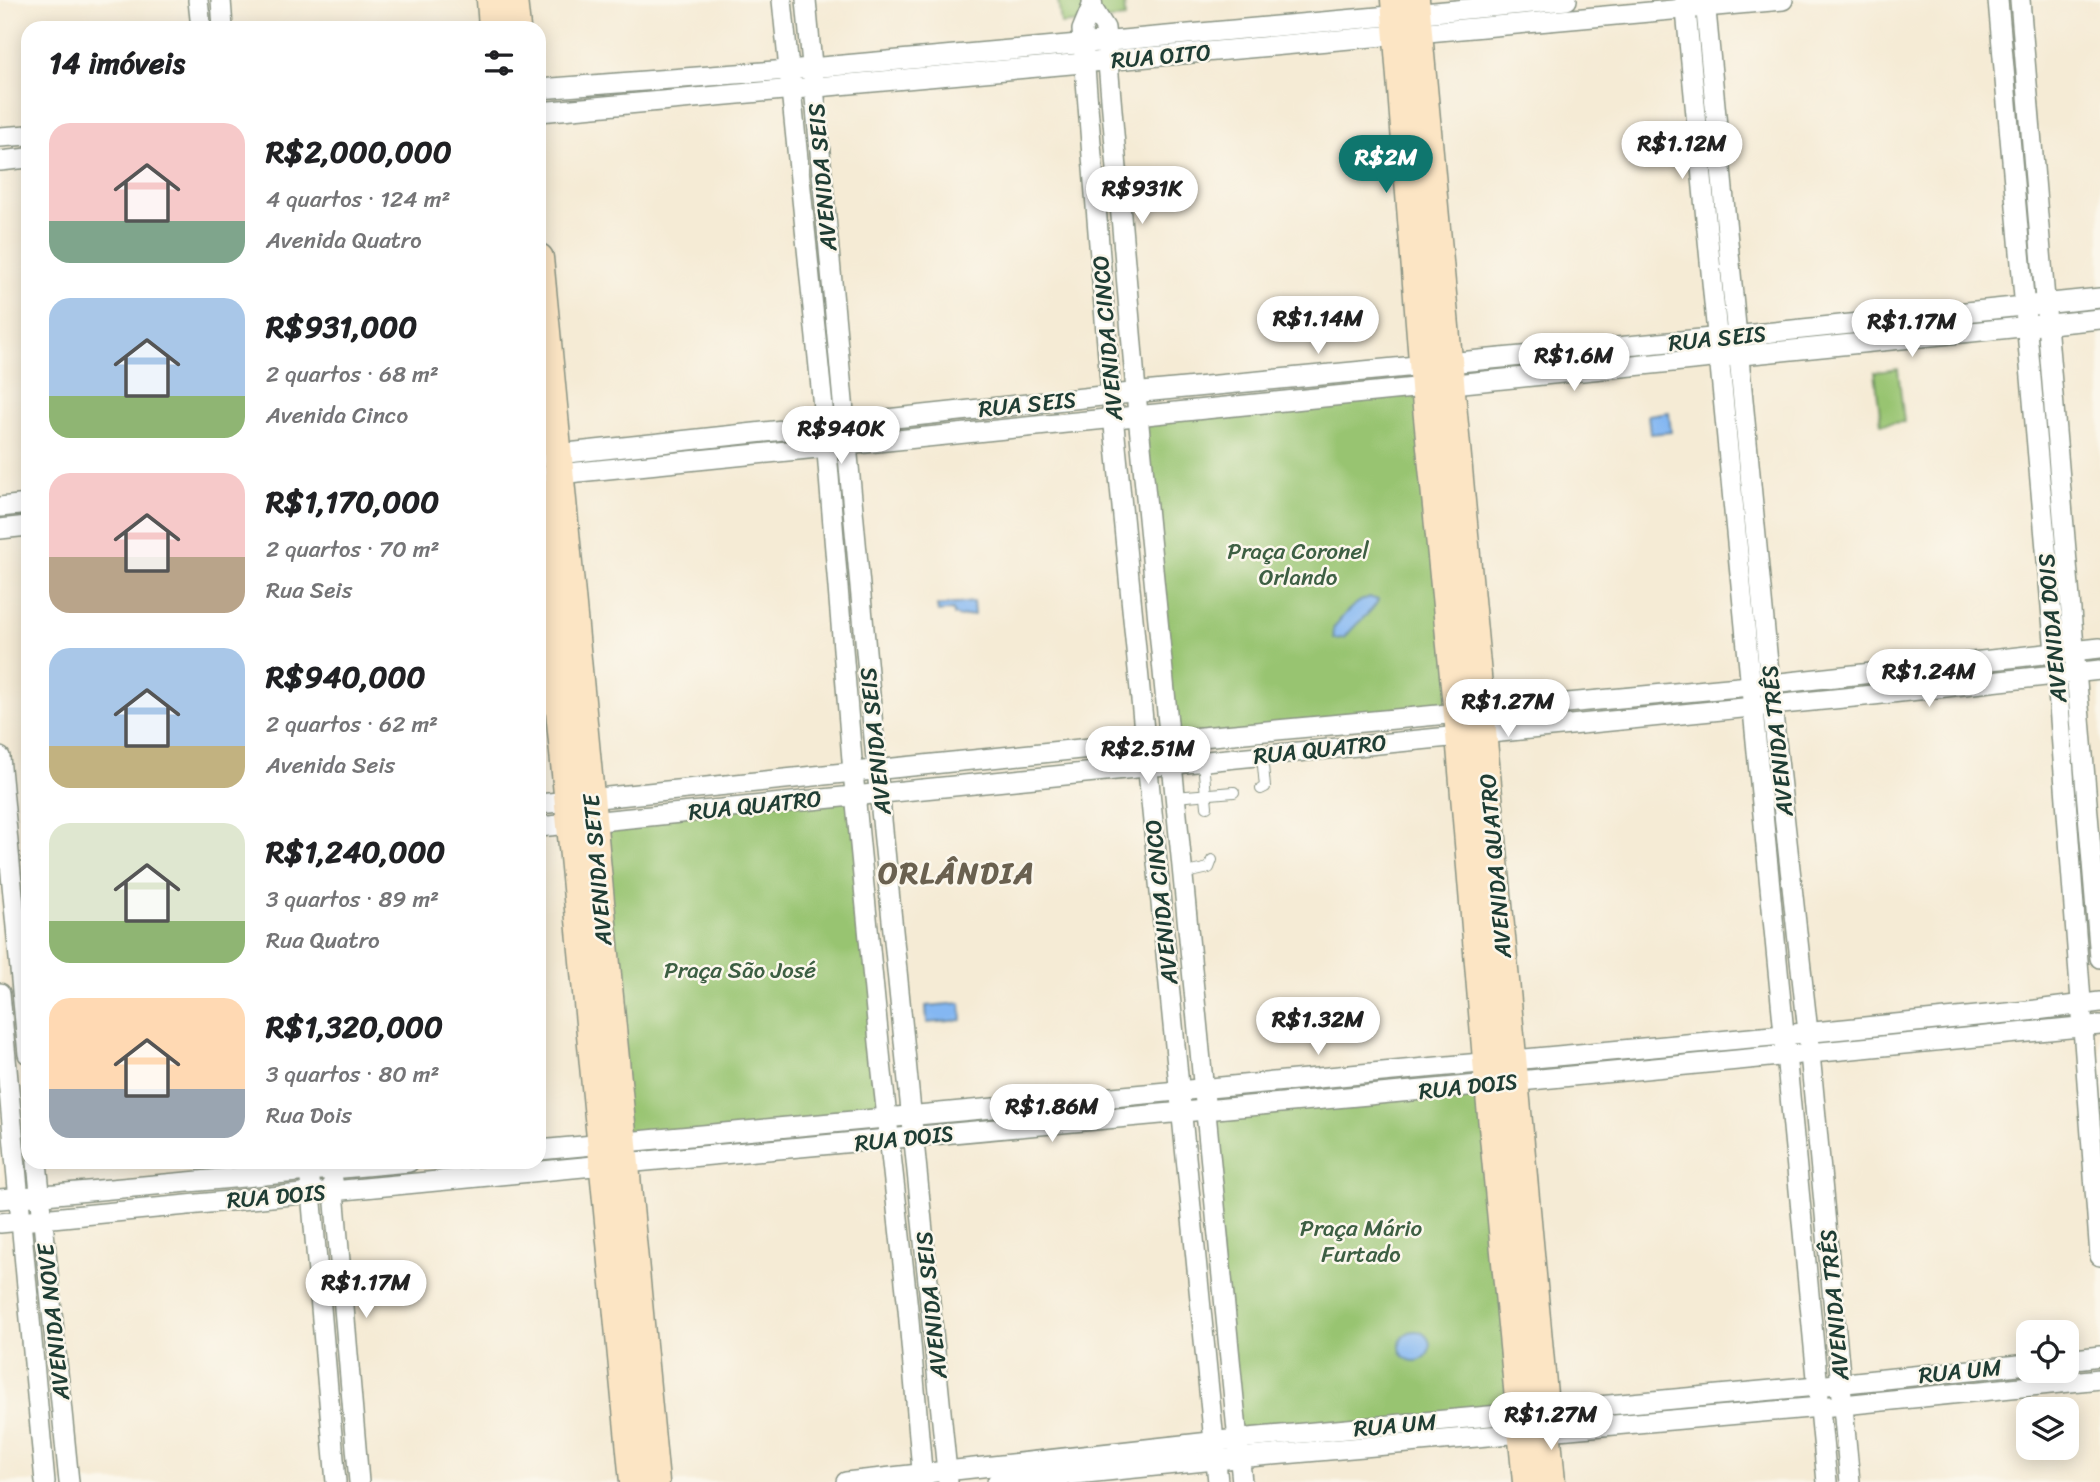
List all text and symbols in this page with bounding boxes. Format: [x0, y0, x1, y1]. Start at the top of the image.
street label: RUA OITO [1109, 32, 1213, 81]
text: 14 imóveis [49, 36, 185, 90]
icon: filters [480, 44, 518, 82]
street label: AVENIDA SEIS [796, 101, 849, 254]
pin: R$1.12M [1617, 122, 1747, 181]
text: R$1.12M [1637, 123, 1727, 164]
text: R$2,000,000 [266, 125, 452, 179]
pin: R$2M [1345, 136, 1427, 195]
text: R$2M [1355, 137, 1417, 178]
icon: home [105, 151, 189, 235]
pin: R$931K [1085, 166, 1199, 226]
text: R$931K [1102, 168, 1182, 209]
text: 4 quartos · 124 m² [266, 179, 450, 220]
text: Avenida Quatro [266, 220, 422, 261]
street label: AVENIDA CINCO [1080, 254, 1135, 423]
pin: R$1.14M [1253, 296, 1383, 356]
text: R$1.14M [1273, 298, 1363, 339]
text: R$931,000 [266, 300, 417, 354]
pin: R$1.17M [1847, 300, 1977, 359]
text: R$1.17M [1868, 301, 1956, 342]
street label: RUA SEIS [1666, 313, 1768, 364]
icon: home [105, 326, 189, 410]
pin: R$1.6M [1517, 334, 1631, 393]
text: R$1.6M [1535, 335, 1613, 376]
text: 2 quartos · 68 m² [266, 354, 439, 395]
street label: RUA SEIS [976, 379, 1078, 430]
text: Avenida Cinco [266, 395, 408, 436]
pin: R$940K [784, 406, 898, 466]
text: R$940K [798, 408, 884, 449]
text: R$1,170,000 [266, 475, 439, 529]
icon: home [105, 501, 189, 585]
text: 2 quartos · 70 m² [266, 529, 439, 570]
park label: Praça Coronel Orlando [1227, 531, 1369, 598]
street label: AVENIDA DOIS [2026, 552, 2080, 705]
text: Rua Seis [266, 570, 352, 611]
text: R$940,000 [266, 650, 425, 704]
pin: R$1.24M [1864, 650, 1994, 709]
text: R$1.24M [1882, 651, 1976, 692]
street label: AVENIDA TRÊS [1749, 664, 1806, 819]
street label: AVENIDA SEIS [847, 665, 904, 818]
icon: home [105, 676, 189, 760]
pin: R$1.27M [1443, 680, 1573, 739]
text: R$1.27M [1462, 681, 1554, 722]
text: 2 quartos · 62 m² [266, 704, 438, 745]
street label: RUA QUATRO [1251, 722, 1389, 777]
pin: R$2.51M [1083, 726, 1213, 786]
text: R$2.51M [1101, 728, 1195, 769]
text: Avenida Seis [266, 745, 395, 786]
street label: AVENIDA QUATRO [1467, 772, 1524, 961]
street label: RUA QUATRO [686, 778, 824, 833]
street label: AVENIDA SETE [570, 791, 625, 948]
street label: AVENIDA CINCO [1132, 817, 1191, 988]
text: R$1,240,000 [266, 825, 445, 879]
district label: ORLÂNDIA [878, 846, 1036, 900]
icon: home [105, 851, 189, 935]
text: 3 quartos · 89 m² [266, 879, 439, 920]
text: Rua Quatro [266, 920, 380, 961]
park label: Praça São José [664, 950, 816, 991]
pin: R$1.32M [1253, 998, 1383, 1057]
text: R$1.32M [1272, 999, 1364, 1040]
text: R$1,320,000 [266, 1000, 443, 1054]
icon: home [105, 1026, 189, 1110]
text: 3 quartos · 80 m² [266, 1054, 440, 1095]
street label: RUA DOIS [1417, 1061, 1519, 1112]
pin: R$1.86M [987, 1084, 1117, 1144]
text: R$1.86M [1006, 1086, 1098, 1127]
text: Rua Dois [266, 1095, 352, 1136]
street label: RUA DOIS [853, 1113, 955, 1164]
street label: RUA DOIS [225, 1172, 327, 1221]
park label: Praça Mário Furtado [1300, 1208, 1423, 1275]
street label: AVENIDA TRÊS [1807, 1228, 1862, 1383]
street label: AVENIDA SEIS [903, 1229, 960, 1382]
street label: AVENIDA NOVE [25, 1241, 82, 1403]
pin: R$1.17M [301, 1260, 431, 1320]
text: R$1.17M [322, 1262, 410, 1303]
map controls [2016, 1320, 2079, 1460]
button: locate [2016, 1320, 2079, 1383]
street label: RUA UM [1917, 1347, 2004, 1396]
pin: R$1.27M [1486, 1392, 1616, 1452]
text: R$1.27M [1505, 1394, 1597, 1435]
button: layers [2016, 1397, 2079, 1460]
street label: RUA UM [1352, 1401, 1439, 1450]

